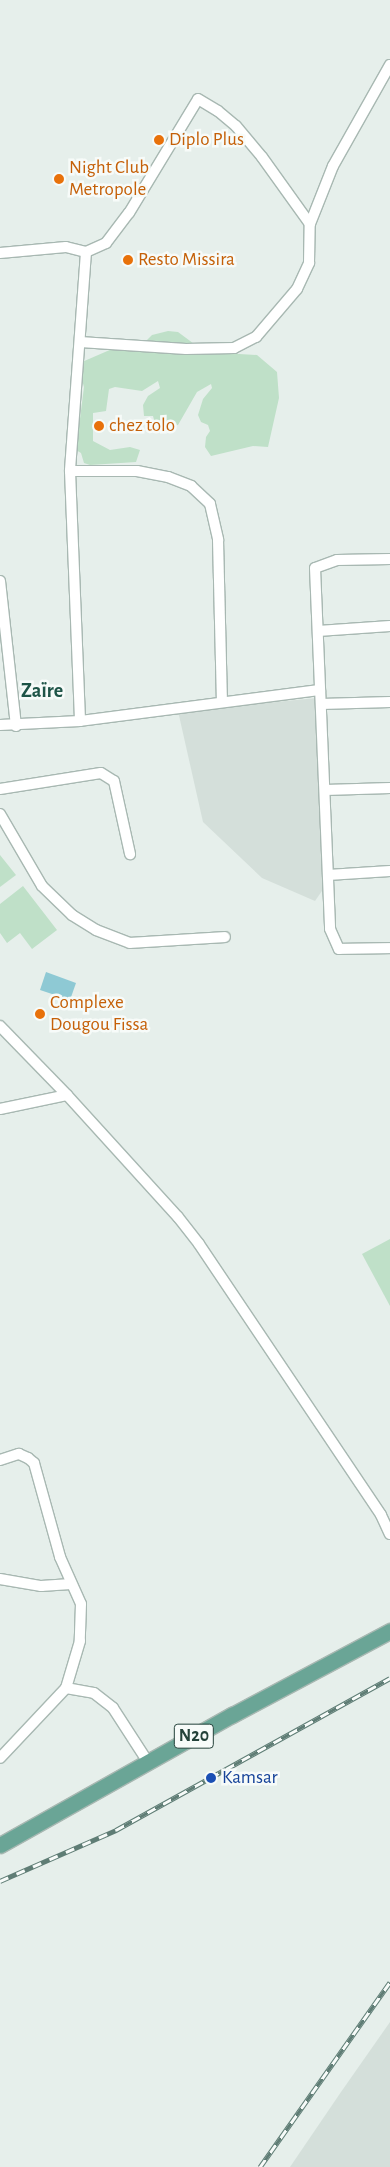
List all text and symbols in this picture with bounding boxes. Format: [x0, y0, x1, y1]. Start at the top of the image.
place label: Diplo Plus [169, 129, 244, 151]
marker: Diplo Plus [153, 134, 165, 146]
place label: Night Club Metropole [69, 157, 149, 201]
marker: Night Club Metropole [53, 173, 65, 185]
place label: Resto Missira [138, 249, 235, 271]
marker: Resto Missira [122, 254, 134, 266]
place label: chez tolo [109, 415, 175, 437]
marker: chez tolo [93, 420, 105, 432]
district label: Zaïre [21, 679, 63, 703]
place label: Complexe Dougou Fissa [50, 992, 148, 1036]
marker: Complexe Dougou Fissa [34, 1008, 46, 1020]
road number: N20 [173, 1720, 215, 1752]
place label: Kamsar [222, 1767, 278, 1789]
marker: Kamsar [204, 1771, 218, 1785]

